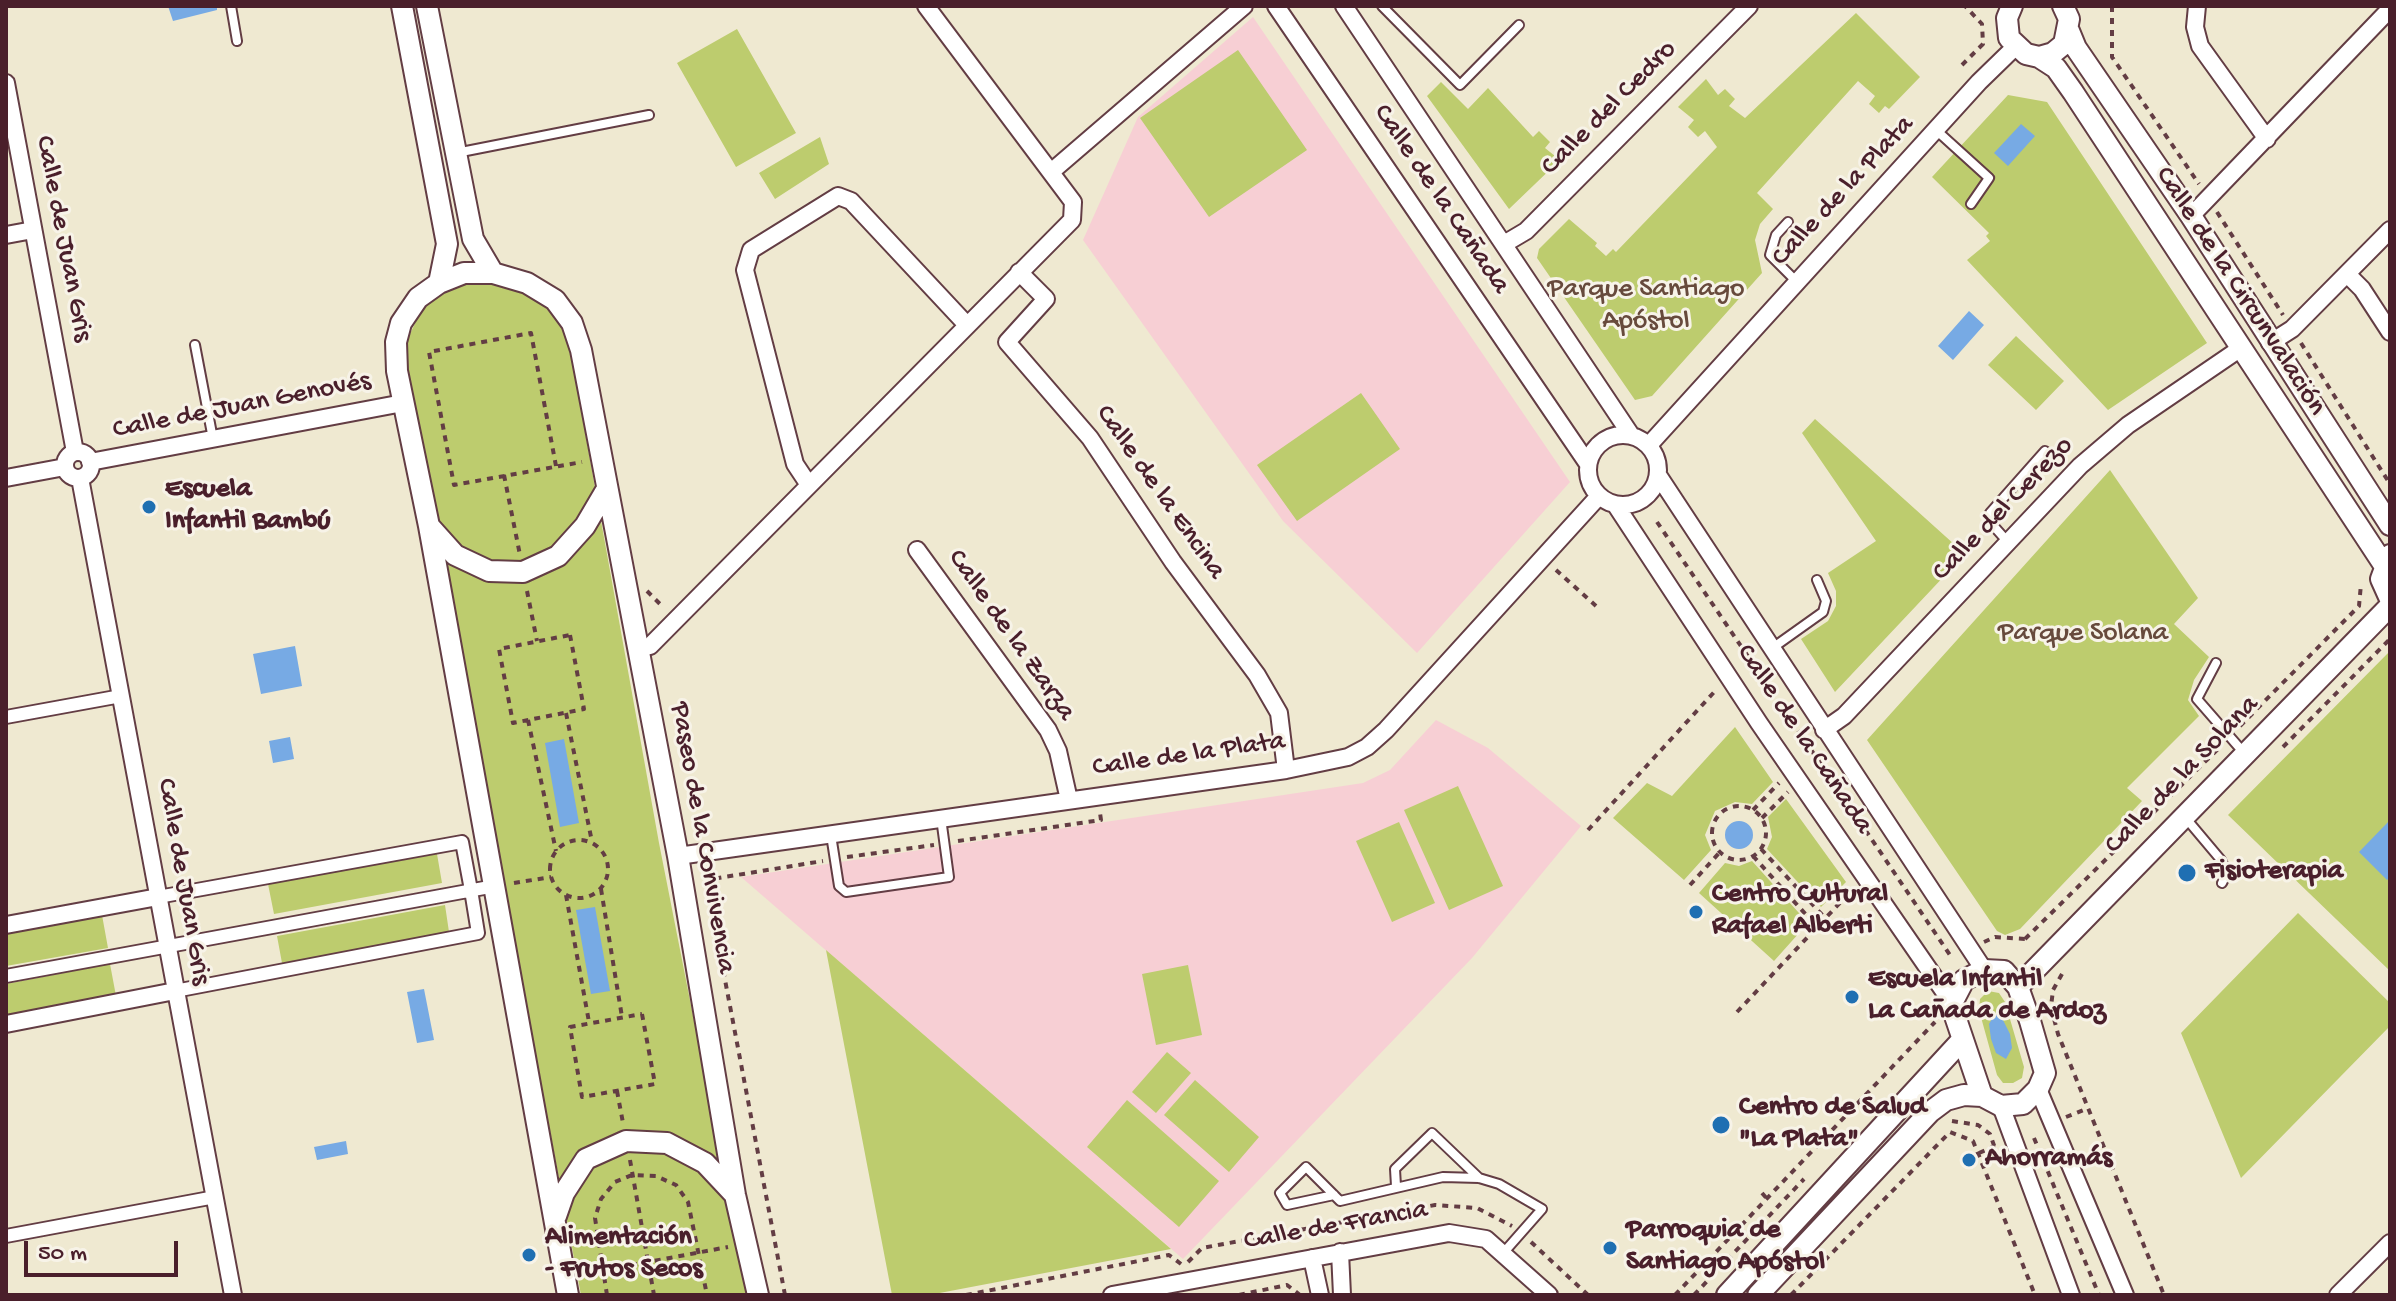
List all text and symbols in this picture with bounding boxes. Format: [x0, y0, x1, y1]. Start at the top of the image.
street label: Calle del Cedro [1535, 34, 1685, 184]
street label: Calle de la Cañada [1364, 99, 1516, 301]
street label: Calle de la Plata [1766, 110, 1922, 274]
street label: Calle de Juan Gris [26, 133, 98, 345]
street label: Calle de la Circunvalación [2146, 161, 2332, 423]
park label: Parque Santiago Apóstol [1547, 274, 1745, 340]
street label: Calle de Juan Genovés [110, 366, 374, 448]
street label: Calle de la Encina [1086, 399, 1232, 587]
street label: Calle del Cerezo [1926, 430, 2082, 590]
place label: Escuela Infantil Bambú [165, 474, 330, 540]
marker: Escuela Infantil Bambú [140, 498, 158, 516]
street label: Calle de la Zarza [938, 544, 1082, 728]
park label: Parque Solana [1998, 618, 2168, 652]
street label: Calle de la Cañada [1727, 639, 1879, 841]
street label: Calle de la Solana [2099, 690, 2267, 862]
street label: Paseo de la Convivencia [661, 699, 741, 977]
street label: Calle de la Plata [1091, 726, 1287, 786]
street label: Calle de Juan Gris [147, 776, 217, 988]
place label: Fisioterapia [2205, 856, 2343, 890]
marker: Fisioterapia [2176, 862, 2198, 884]
place label: Centro Cultural Rafael Alberti [1712, 879, 1888, 945]
marker: Centro Cultural Rafael Alberti [1687, 903, 1705, 921]
place label: Escuela Infantil La Cañada de Ardoz [1868, 964, 2106, 1030]
marker: Escuela Infantil La Cañada de Ardoz [1843, 988, 1861, 1006]
place label: Centro de Salud "La Plata" [1739, 1092, 1926, 1158]
marker: Centro de Salud "La Plata" [1710, 1114, 1732, 1136]
place label: Ahorramás [1985, 1143, 2112, 1177]
marker: Ahorramás [1960, 1151, 1978, 1169]
street label: Calle de Francia [1242, 1194, 1430, 1260]
place label: Parroquia de Santiago Apóstol [1626, 1215, 1825, 1281]
place label: Alimentación - Frutos Secos [545, 1222, 703, 1288]
scale bar [28, 1225, 182, 1275]
marker: Parroquia de Santiago Apóstol [1601, 1239, 1619, 1257]
text: 50 m [38, 1240, 87, 1269]
marker: Alimentación - Frutos Secos [520, 1246, 538, 1264]

